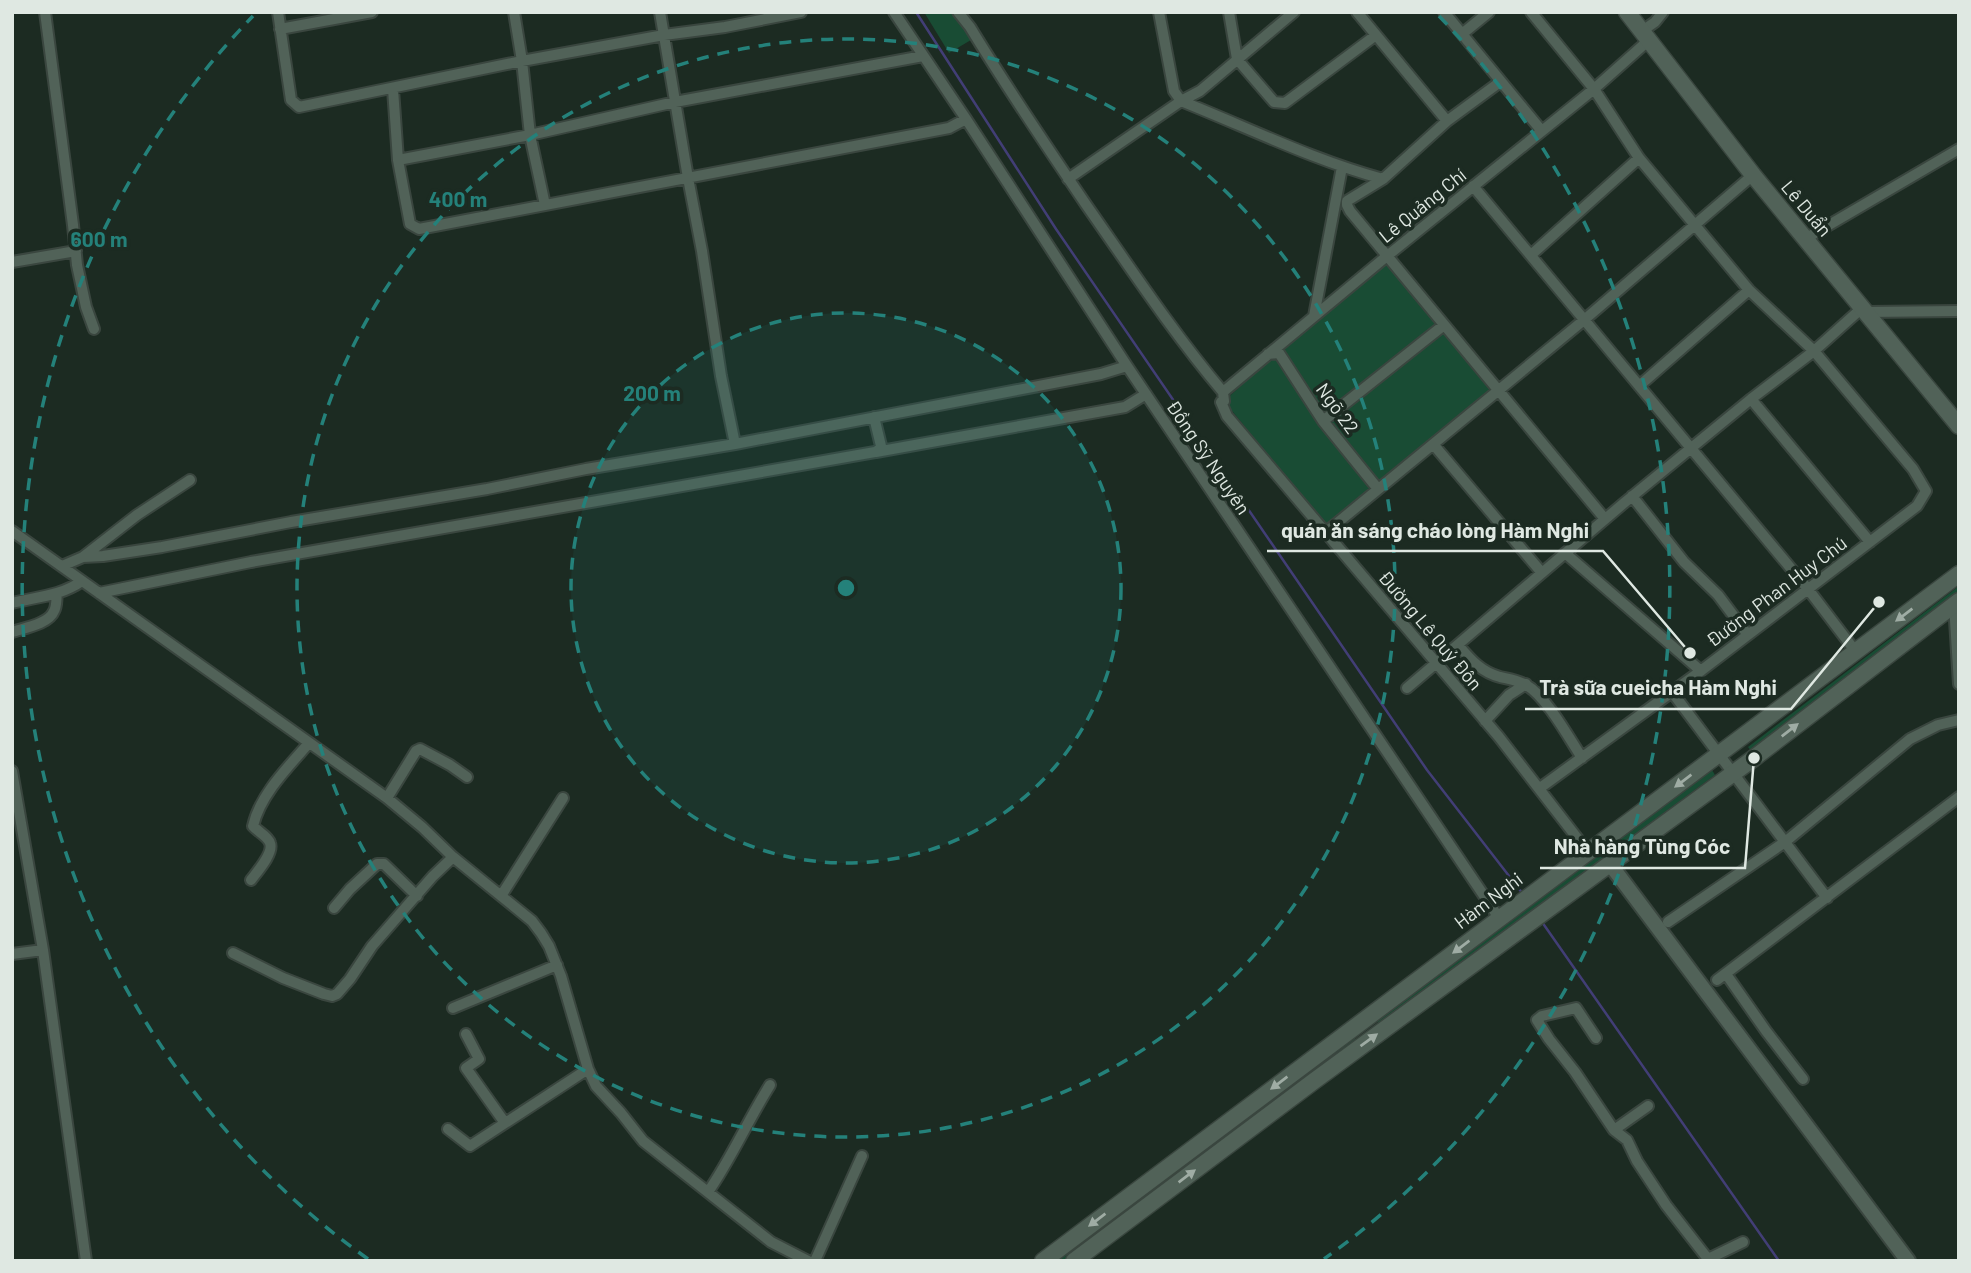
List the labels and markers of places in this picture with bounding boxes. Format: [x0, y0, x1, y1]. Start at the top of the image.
callout: quán ăn sáng cháo lòng Hàm Nghi [1267, 509, 1603, 551]
centre of rings [834, 576, 858, 600]
callout: Trà sữa cueicha Hàm Nghi [1525, 667, 1791, 709]
callout: Nhà hàng Tùng Cóc [1540, 826, 1745, 868]

